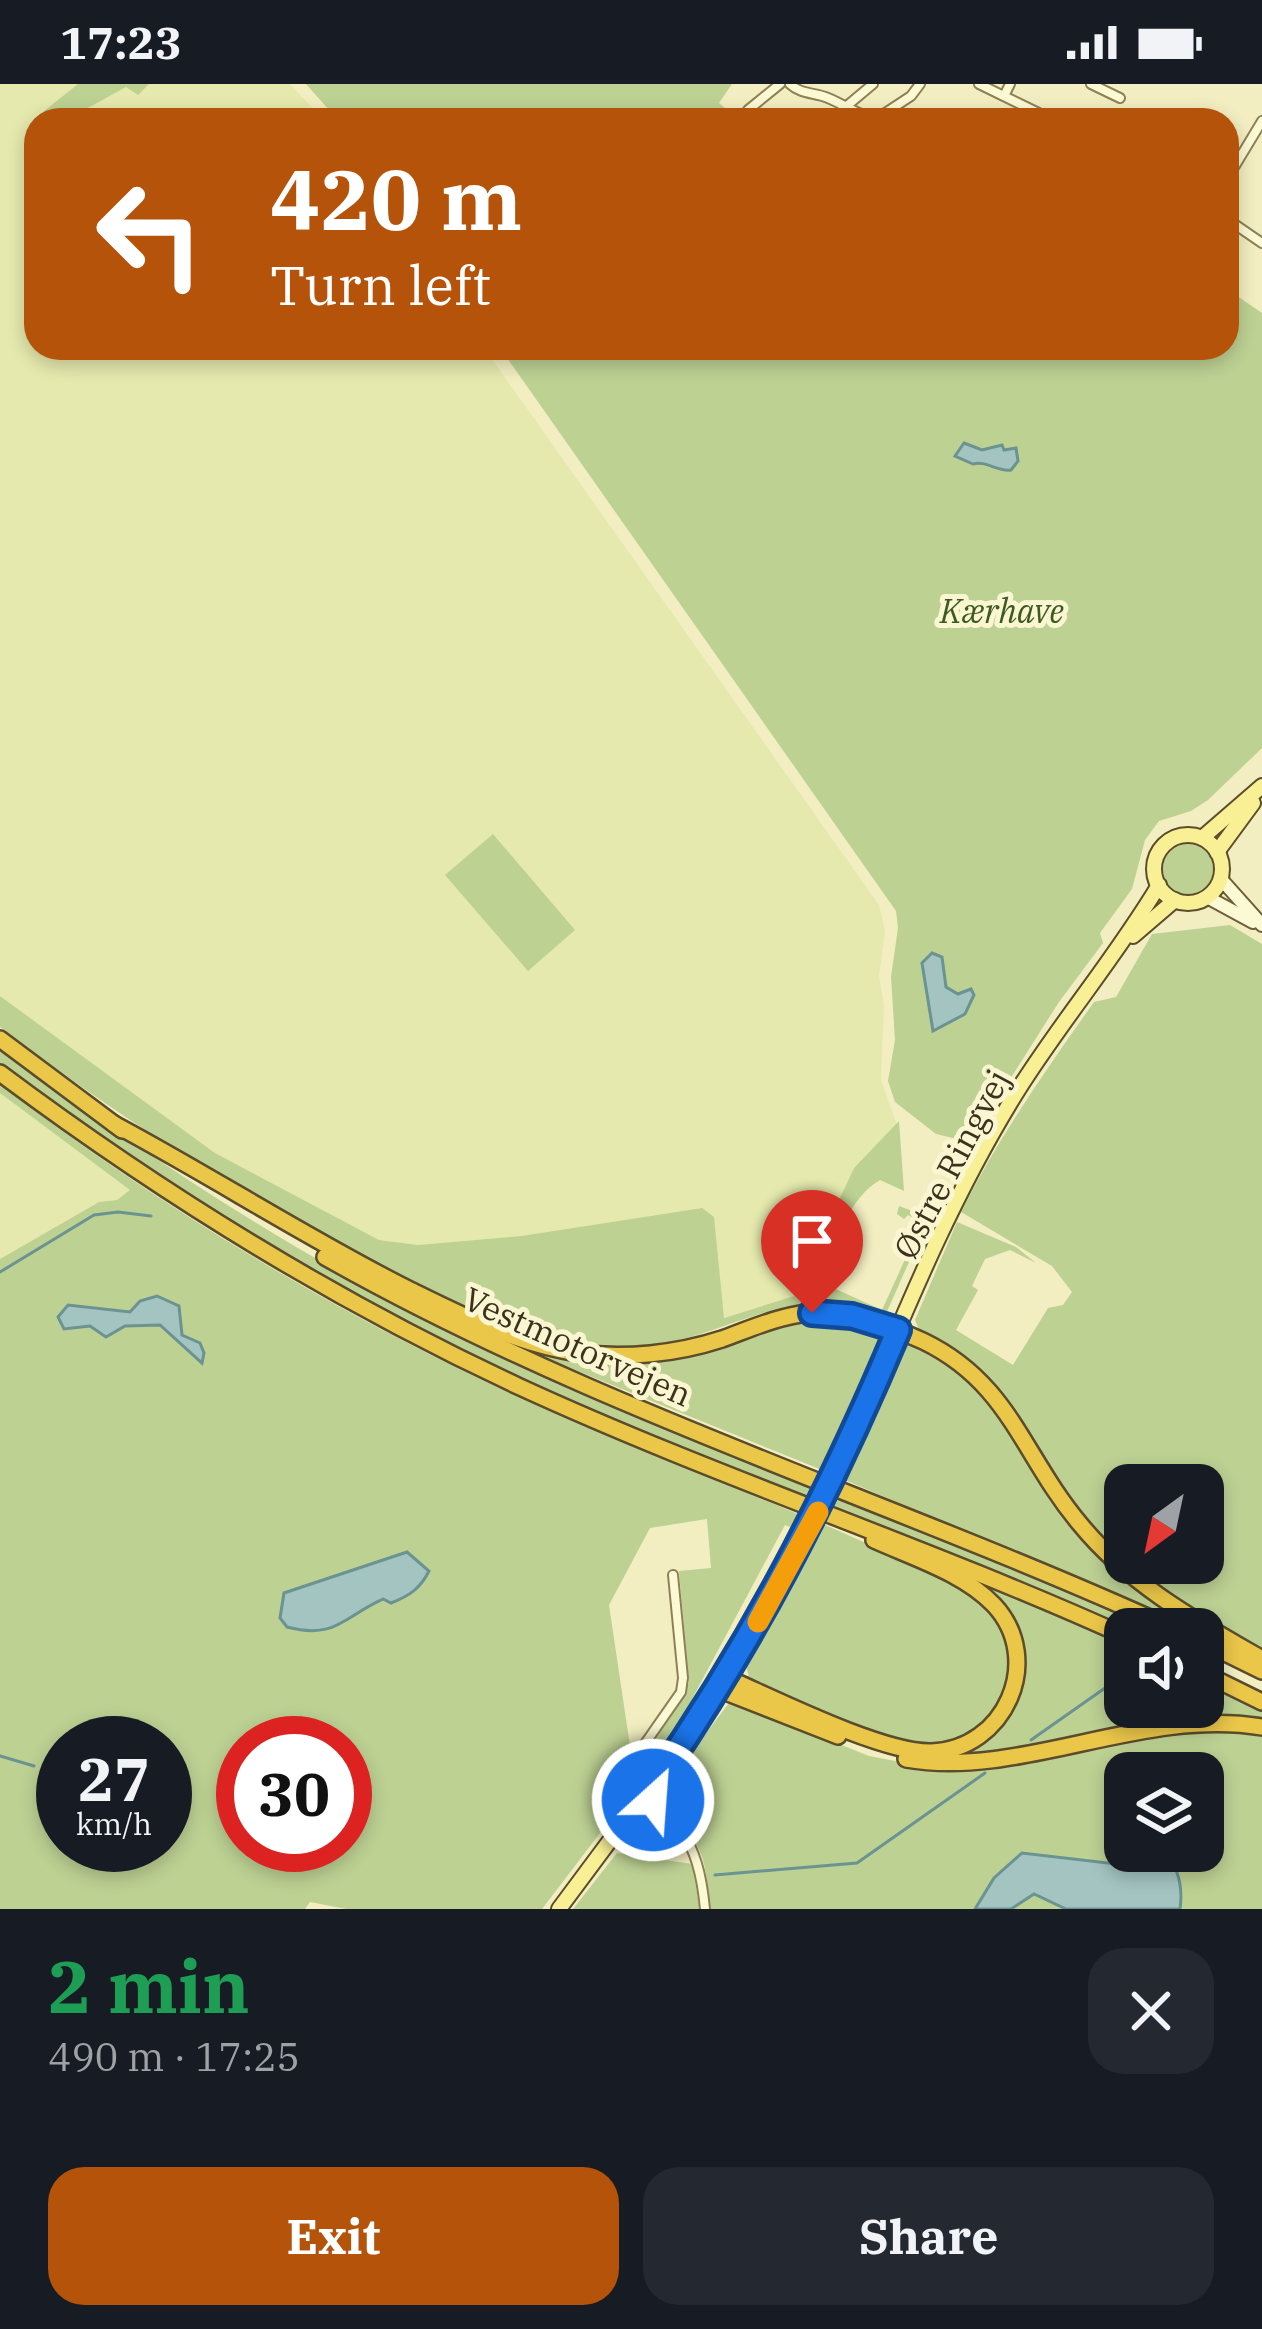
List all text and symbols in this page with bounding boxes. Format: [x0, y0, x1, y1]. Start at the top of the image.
text: 17:23 [60, 13, 182, 71]
text: 420 m [270, 144, 522, 253]
icon: left [72, 156, 228, 312]
text: Turn left [270, 250, 491, 320]
park label: Kærhave [939, 589, 1064, 632]
street label: Østre Ringvej [883, 1062, 1019, 1266]
pin [761, 1190, 863, 1313]
icon: arrive [779, 1208, 845, 1274]
street label: Vestmotorvejen [457, 1277, 699, 1415]
north arrow [1104, 1464, 1224, 1584]
map controls [1104, 1464, 1224, 1872]
button: sound [1104, 1608, 1224, 1728]
speed limit sign: 30 [216, 1716, 372, 1872]
position arrow [590, 1737, 716, 1863]
text: 27 [78, 1739, 150, 1818]
button: layers [1104, 1752, 1224, 1872]
text: km/h [76, 1804, 152, 1843]
text: 2 min [48, 1939, 250, 2033]
button: close [1088, 1948, 1214, 2074]
text: 490 m · 17:25 [48, 2031, 300, 2082]
button: Exit [48, 2167, 619, 2305]
button: Share [643, 2167, 1214, 2305]

